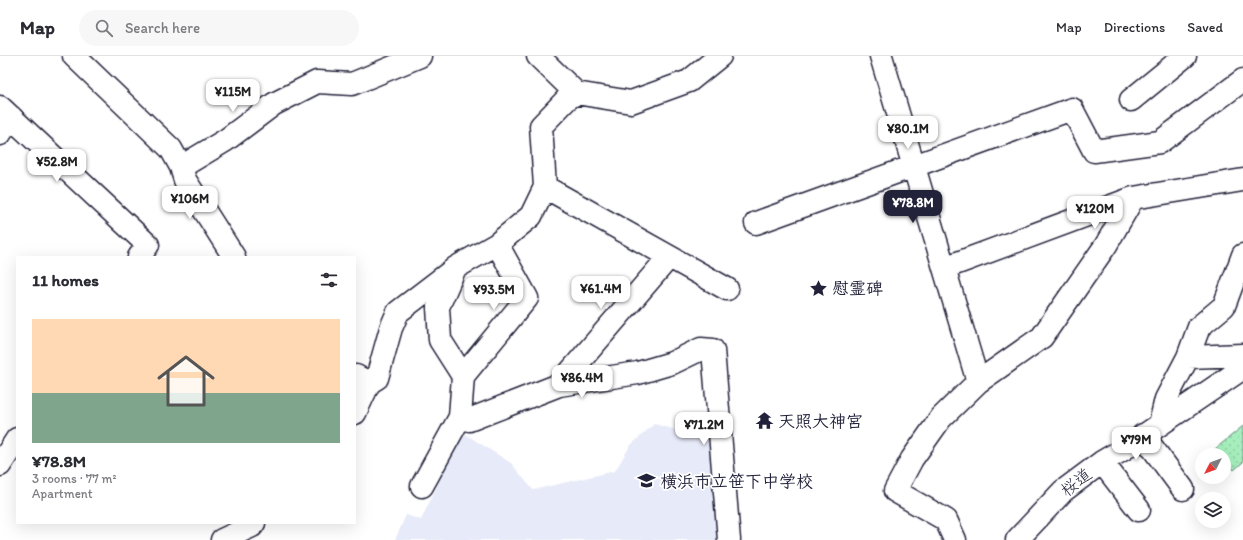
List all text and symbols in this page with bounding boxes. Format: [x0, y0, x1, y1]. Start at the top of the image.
search box [79, 10, 359, 46]
text: Map [20, 16, 55, 39]
icon: search [93, 17, 115, 39]
text: Search here [125, 19, 200, 37]
text: Map [1056, 19, 1082, 36]
text: Directions [1104, 19, 1165, 36]
text: Saved [1187, 19, 1223, 36]
pin: ¥115M [205, 79, 261, 113]
text: ¥115M [215, 84, 251, 99]
pin: ¥80.1M [875, 116, 941, 150]
text: ¥80.1M [887, 121, 929, 136]
pin: ¥52.8M [24, 149, 90, 183]
text: ¥52.8M [36, 154, 78, 169]
pin: ¥106M [162, 186, 218, 220]
pin: ¥78.8M [880, 190, 946, 224]
text: ¥106M [171, 191, 209, 206]
text: ¥78.8M [892, 195, 934, 210]
pin: ¥120M [1067, 196, 1123, 230]
text: ¥120M [1076, 201, 1114, 216]
icon: filters [318, 269, 340, 291]
text: 11 homes [32, 270, 99, 290]
pin: ¥61.4M [568, 276, 634, 310]
pin: ¥93.5M [461, 277, 527, 311]
place icon: 慰霊碑 [809, 278, 829, 298]
place label: 慰霊碑 [832, 278, 883, 298]
text: ¥61.4M [580, 281, 622, 296]
text: ¥93.5M [473, 282, 515, 297]
icon: home [150, 345, 222, 417]
pin: ¥86.4M [549, 365, 615, 399]
text: ¥86.4M [561, 370, 603, 385]
temple icon: 天照大神宮 [755, 411, 775, 431]
place label: 天照大神宮 [778, 411, 863, 431]
pin: ¥71.2M [671, 412, 737, 446]
text: ¥71.2M [684, 417, 724, 432]
pin: ¥79M [1112, 427, 1160, 461]
text: ¥79M [1121, 432, 1151, 447]
north arrow [1195, 448, 1231, 484]
map controls [1195, 448, 1231, 528]
text: ¥78.8M [32, 451, 86, 471]
street label: 桜道 [1056, 464, 1096, 500]
text: 3 rooms · 77 m² [32, 471, 117, 486]
school or university icon: 横浜市立笹下中学校 [637, 471, 657, 491]
place label: 横浜市立笹下中学校 [660, 471, 813, 491]
text: Apartment [32, 486, 93, 501]
button: layers [1195, 492, 1231, 528]

